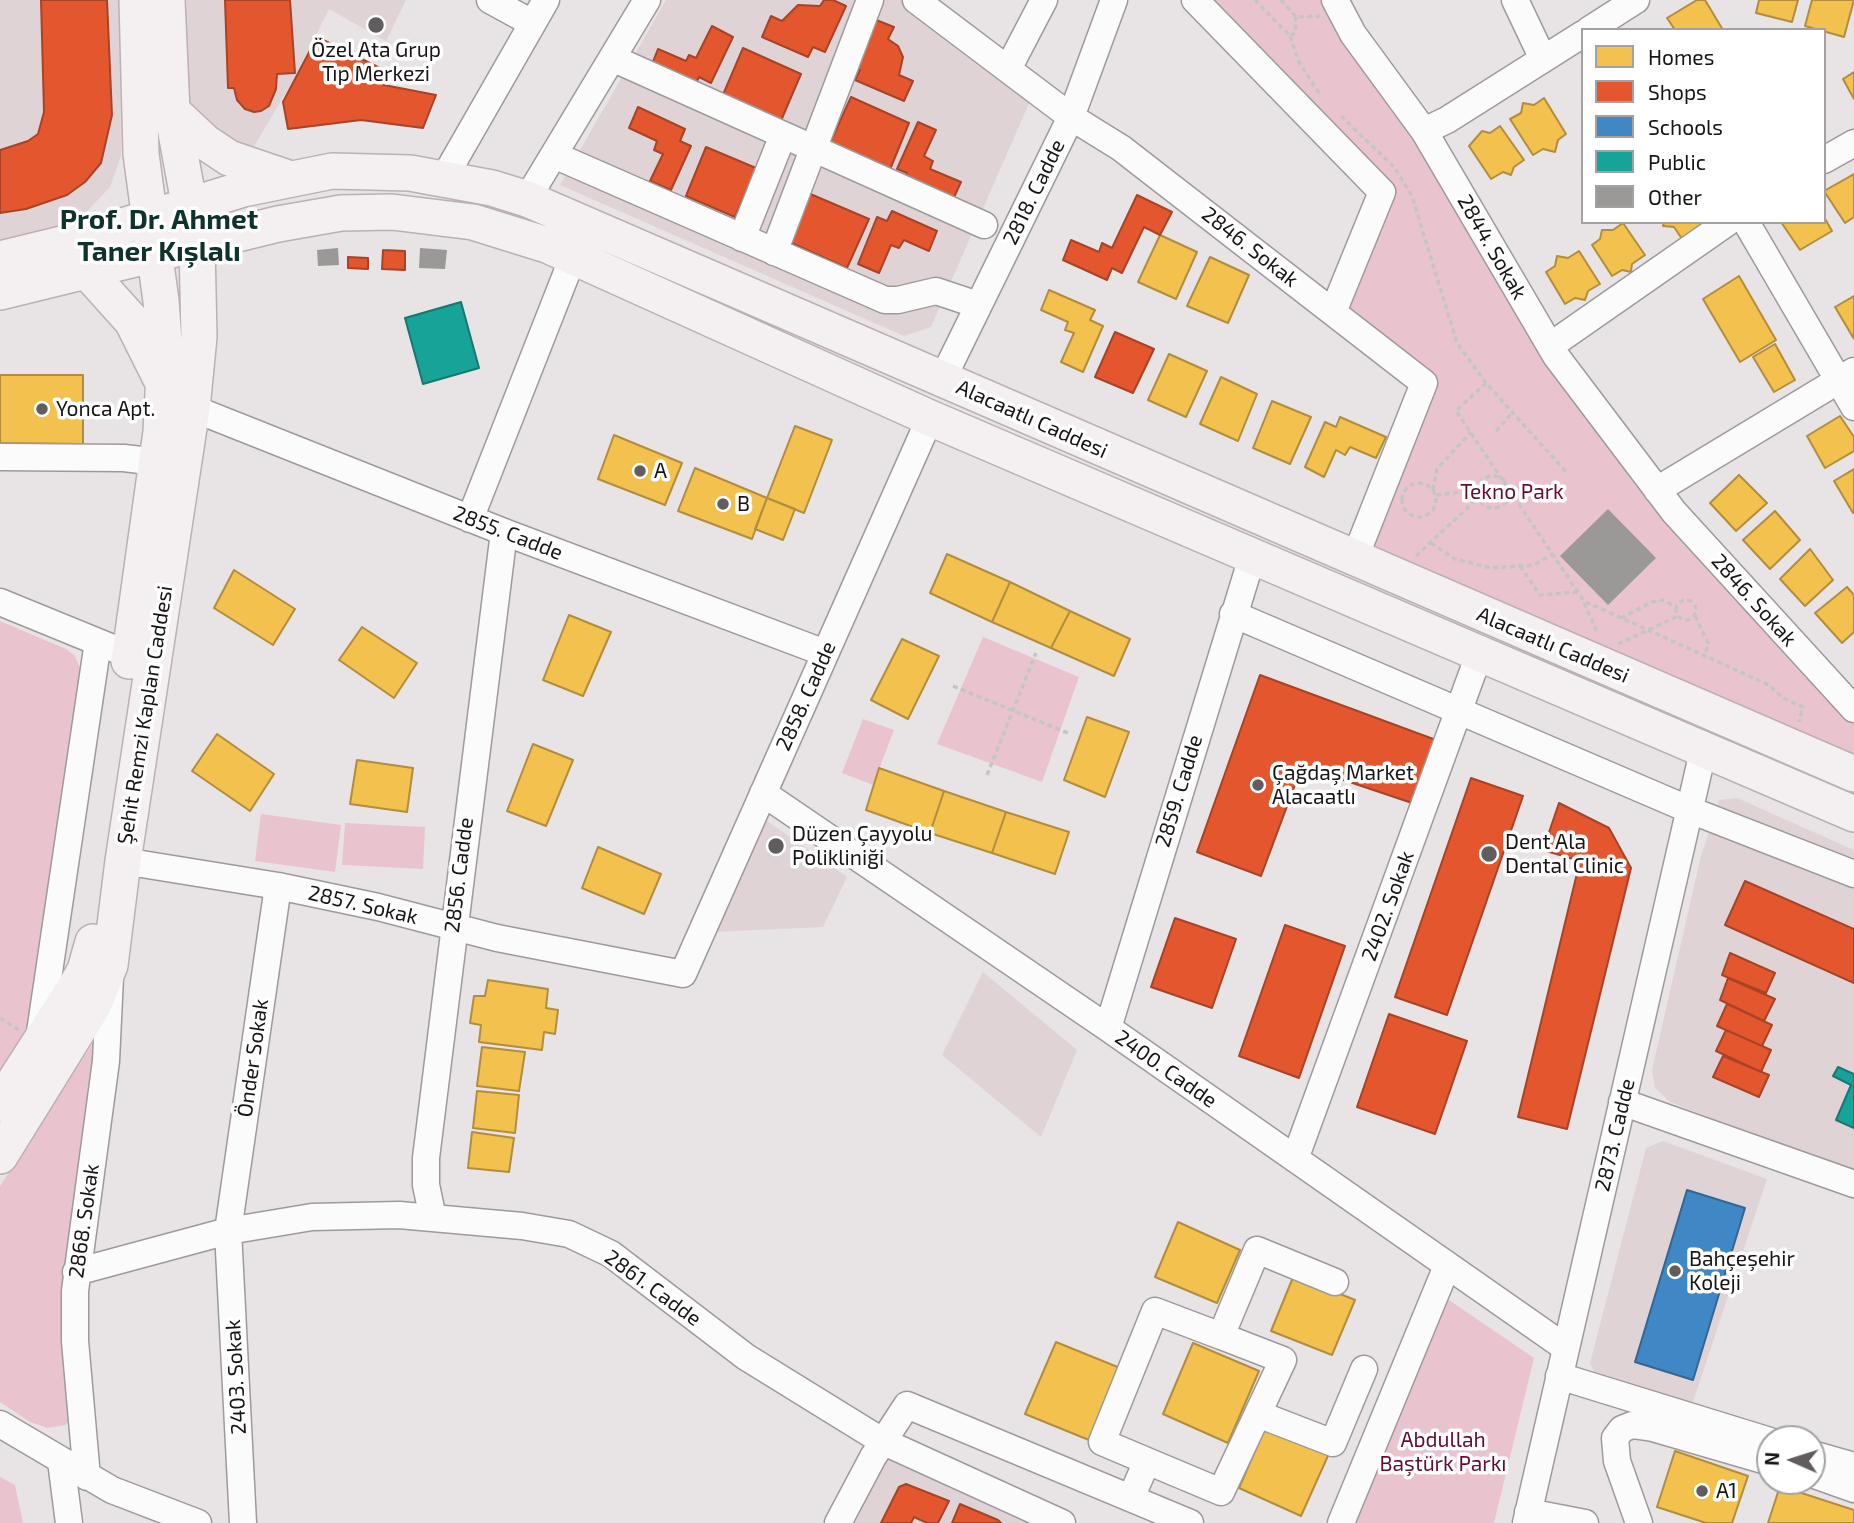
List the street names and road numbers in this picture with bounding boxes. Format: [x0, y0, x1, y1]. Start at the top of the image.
street label: 2818. Cadde [998, 135, 1070, 249]
street label: 2844. Sokak [1452, 190, 1532, 304]
street label: 2846. Sokak [1197, 201, 1303, 293]
street label: Alacaatlı Caddesi [952, 374, 1112, 464]
street label: 2855. Cadde [450, 501, 566, 565]
street label: 2846. Sokak [1706, 549, 1802, 651]
street label: Şehit Remzi Kaplan Caddesi [112, 584, 178, 846]
street label: Alacaatlı Caddesi [1473, 602, 1633, 688]
street label: 2858. Cadde [771, 637, 841, 755]
street label: 2859. Cadde [1150, 732, 1208, 850]
street label: 2856. Cadde [439, 816, 479, 934]
street label: 2402. Sokak [1356, 848, 1420, 964]
street label: 2857. Sokak [306, 880, 420, 930]
street label: Önder Sokak [232, 997, 274, 1119]
street label: 2400. Cadde [1110, 1025, 1222, 1113]
street label: 2873. Cadde [1590, 1076, 1640, 1194]
street label: 2868. Sokak [63, 1162, 105, 1280]
street label: 2861. Cadde [600, 1245, 706, 1331]
street label: 2403. Sokak [220, 1319, 252, 1435]

